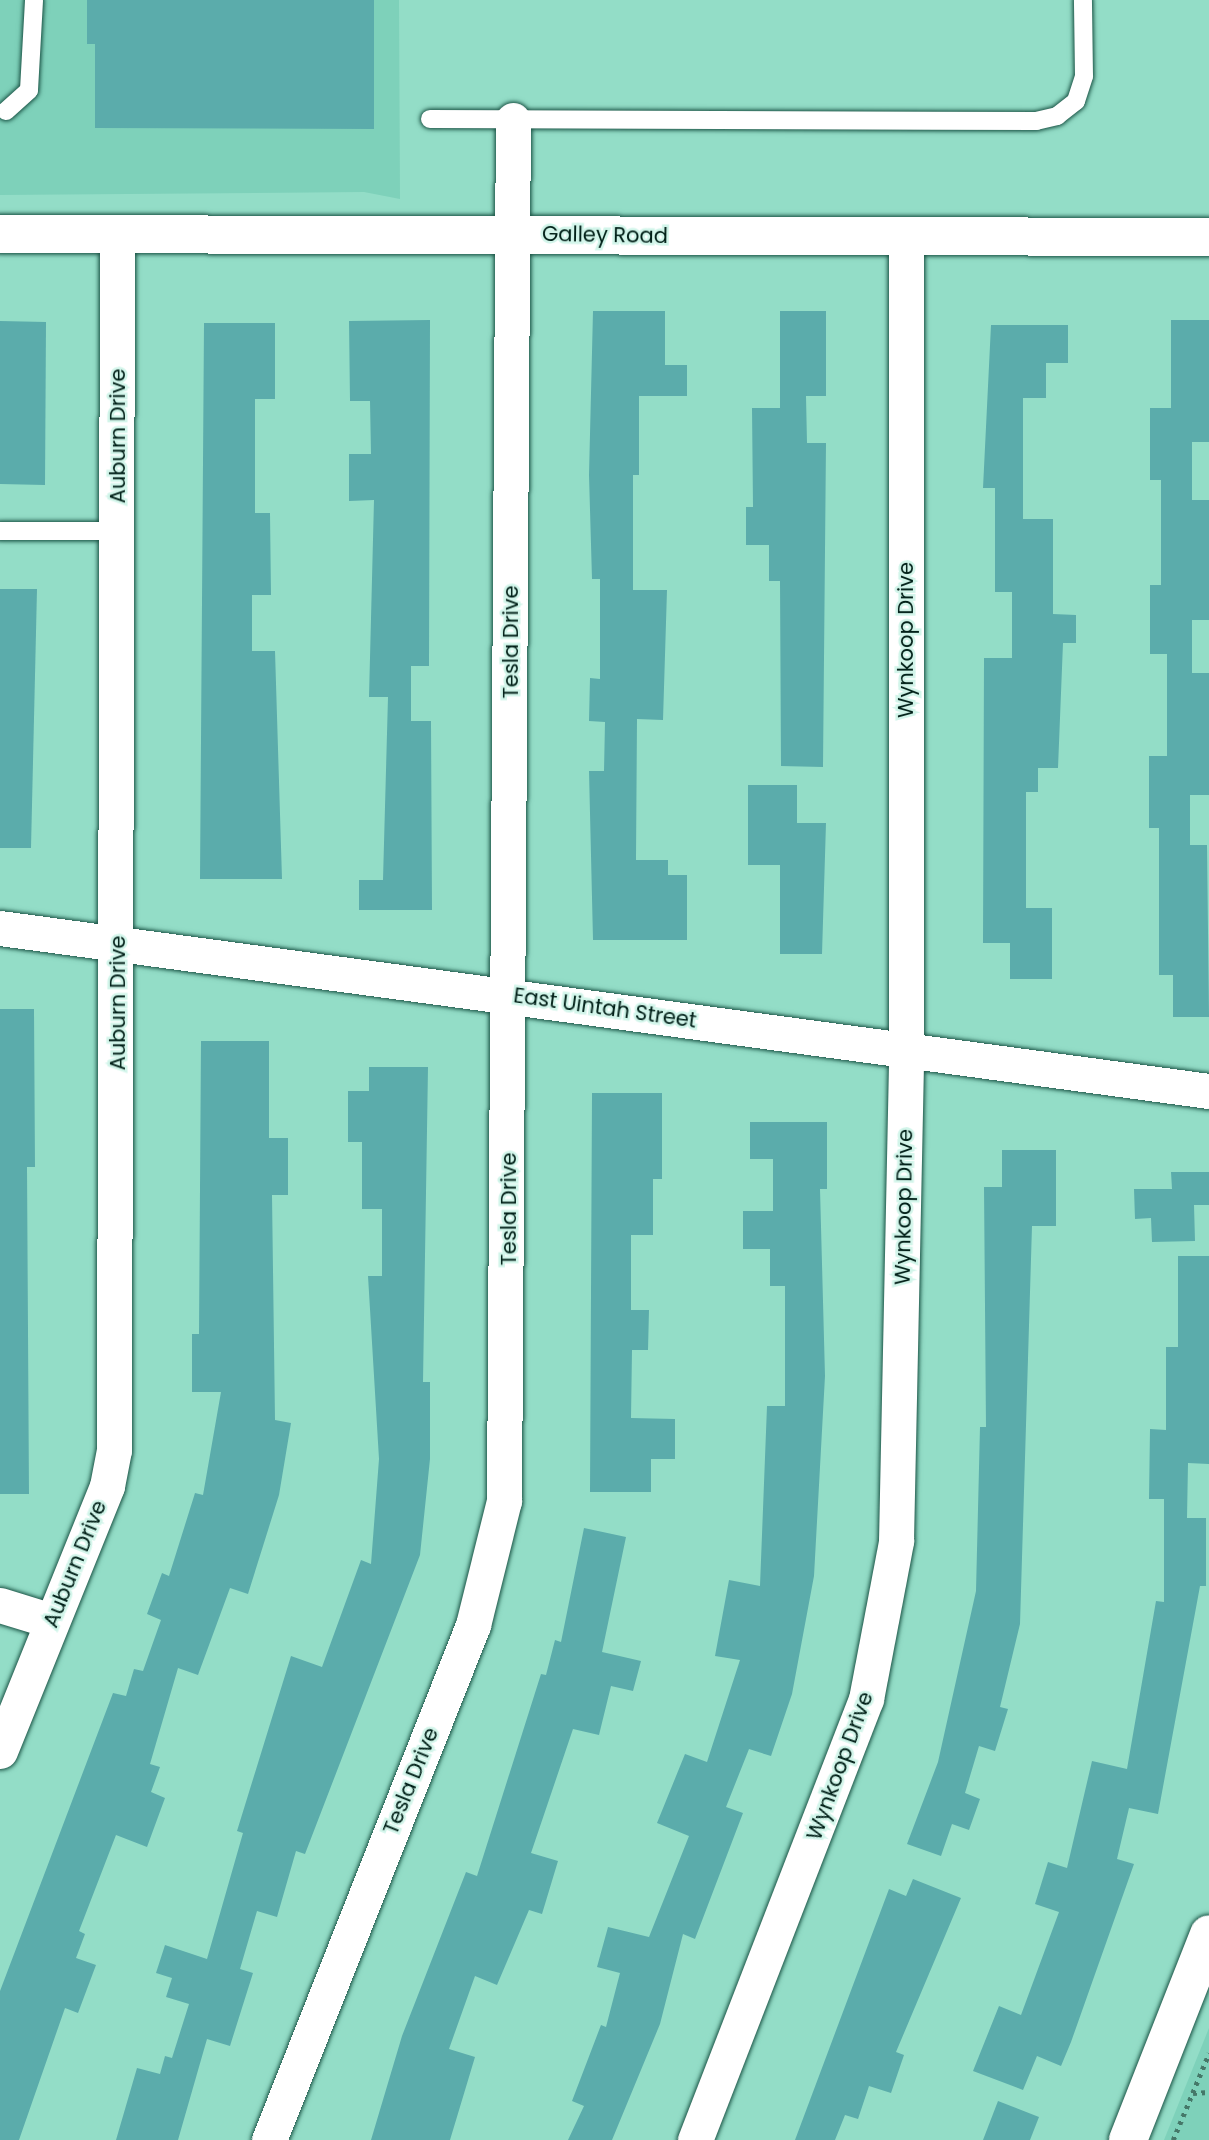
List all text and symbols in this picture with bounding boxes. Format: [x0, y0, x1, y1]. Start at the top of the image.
street label: Galley Road [542, 221, 668, 249]
street label: Auburn Drive [105, 369, 131, 503]
street label: Wynkoop Drive [893, 562, 919, 718]
street label: Tesla Drive [498, 586, 524, 698]
street label: Auburn Drive [105, 936, 131, 1070]
street label: East Uintah Street [512, 983, 698, 1033]
street label: Wynkoop Drive [890, 1129, 918, 1285]
street label: Tesla Drive [496, 1153, 522, 1265]
street label: Auburn Drive [38, 1497, 112, 1631]
street label: Wynkoop Drive [801, 1688, 879, 1844]
street label: Tesla Drive [378, 1724, 444, 1838]

